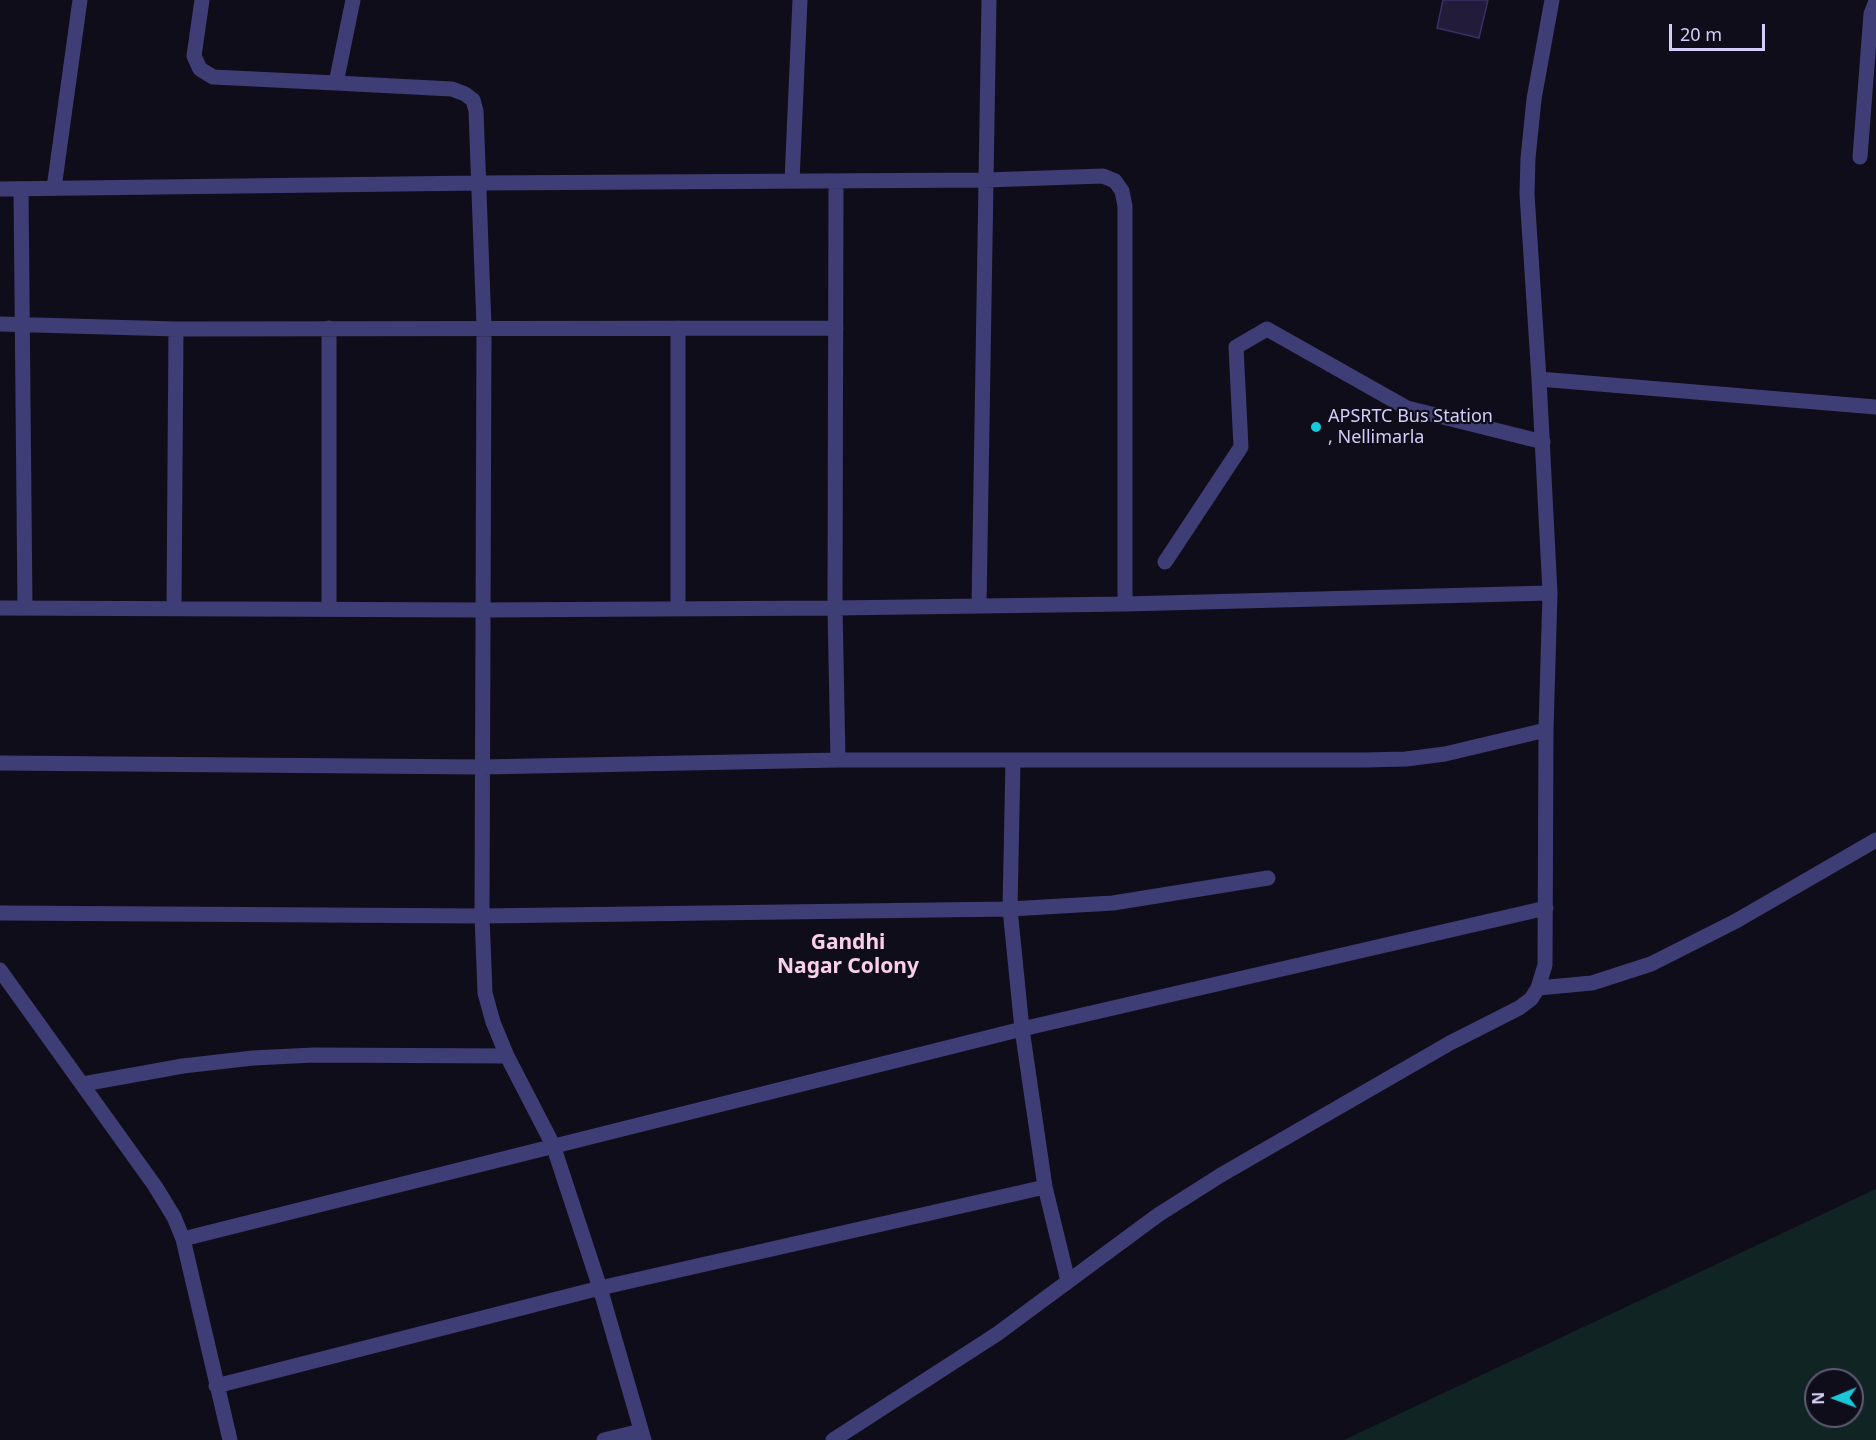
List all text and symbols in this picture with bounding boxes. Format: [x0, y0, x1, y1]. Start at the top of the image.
scale bar [1672, 12, 1768, 50]
text: 20 m [1680, 22, 1722, 46]
place label: APSRTC Bus Station , Nellimarla [1328, 406, 1493, 448]
marker: APSRTC Bus Station , Nellimarla [1309, 420, 1323, 434]
district label: Gandhi Nagar Colony [777, 930, 919, 980]
north arrow [1804, 1368, 1864, 1428]
text: N [1807, 1392, 1829, 1405]

